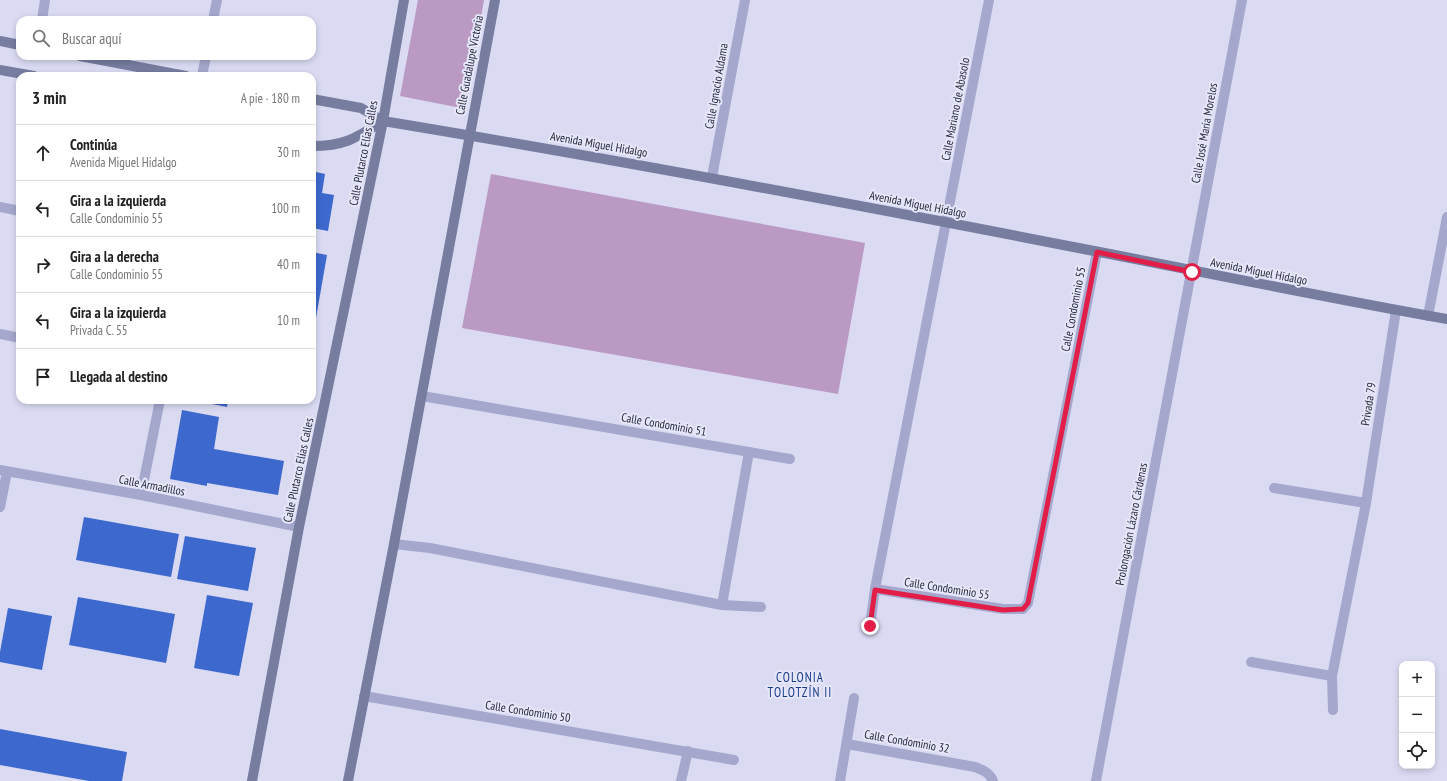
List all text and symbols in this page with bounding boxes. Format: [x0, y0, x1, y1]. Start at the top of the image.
street label: Calle Guadalupe Victoria [452, 14, 486, 116]
search box [16, 16, 316, 60]
icon: search [30, 27, 52, 49]
text: Buscar aquí [62, 29, 122, 48]
street label: Calle Ignacio Aldama [701, 42, 731, 130]
street label: Calle Mariano de Abasolo [938, 56, 972, 162]
street label: Calle José María Morelos [1188, 82, 1220, 184]
text: 3 min [32, 87, 66, 109]
text: A pie · 180 m [241, 90, 300, 107]
street label: Calle Plutarco Elías Calles [345, 99, 381, 207]
street label: Avenida Miguel Hidalgo [549, 128, 649, 160]
text: Continúa [70, 135, 117, 154]
icon: ahead [32, 142, 54, 164]
text: 30 m [277, 144, 300, 161]
text: Avenida Miguel Hidalgo [70, 154, 177, 171]
street label: Avenida Miguel Hidalgo [868, 187, 968, 221]
text: Gira a la izquierda [70, 191, 166, 210]
icon: left [32, 198, 54, 220]
text: 100 m [271, 200, 300, 217]
text: Calle Condominio 55 [70, 210, 163, 227]
text: Gira a la derecha [70, 247, 159, 266]
icon: right [32, 254, 54, 276]
street label: Avenida Miguel Hidalgo [1209, 254, 1309, 288]
text: 40 m [277, 256, 300, 273]
route start [1183, 263, 1201, 281]
street label: Calle Condominio 55 [1057, 265, 1089, 353]
text: Calle Condominio 55 [70, 266, 163, 283]
text: Gira a la izquierda [70, 303, 166, 322]
icon: left [32, 310, 54, 332]
text: 10 m [277, 312, 300, 329]
text: Privada C. 55 [70, 322, 128, 339]
icon: arrive [32, 366, 54, 388]
text: Llegada al destino [70, 367, 168, 386]
street label: Privada 79 [1357, 381, 1379, 427]
street label: Calle Condominio 51 [620, 409, 708, 439]
street label: Calle Plutarco Elías Calles [280, 416, 316, 524]
street label: Prolongación Lázaro Cárdenas [1112, 461, 1150, 587]
street label: Calle Armadillos [118, 471, 186, 499]
street label: Calle Condominio 55 [903, 574, 991, 602]
route end [861, 617, 879, 635]
map controls [1399, 661, 1435, 769]
button: + [1399, 661, 1435, 697]
district label: COLONIA TOLOTZÍN II [768, 669, 832, 701]
street label: Calle Condominio 50 [484, 697, 572, 725]
button: − [1399, 697, 1435, 733]
street label: Calle Condominio 32 [863, 726, 951, 756]
button: locate [1399, 733, 1435, 769]

